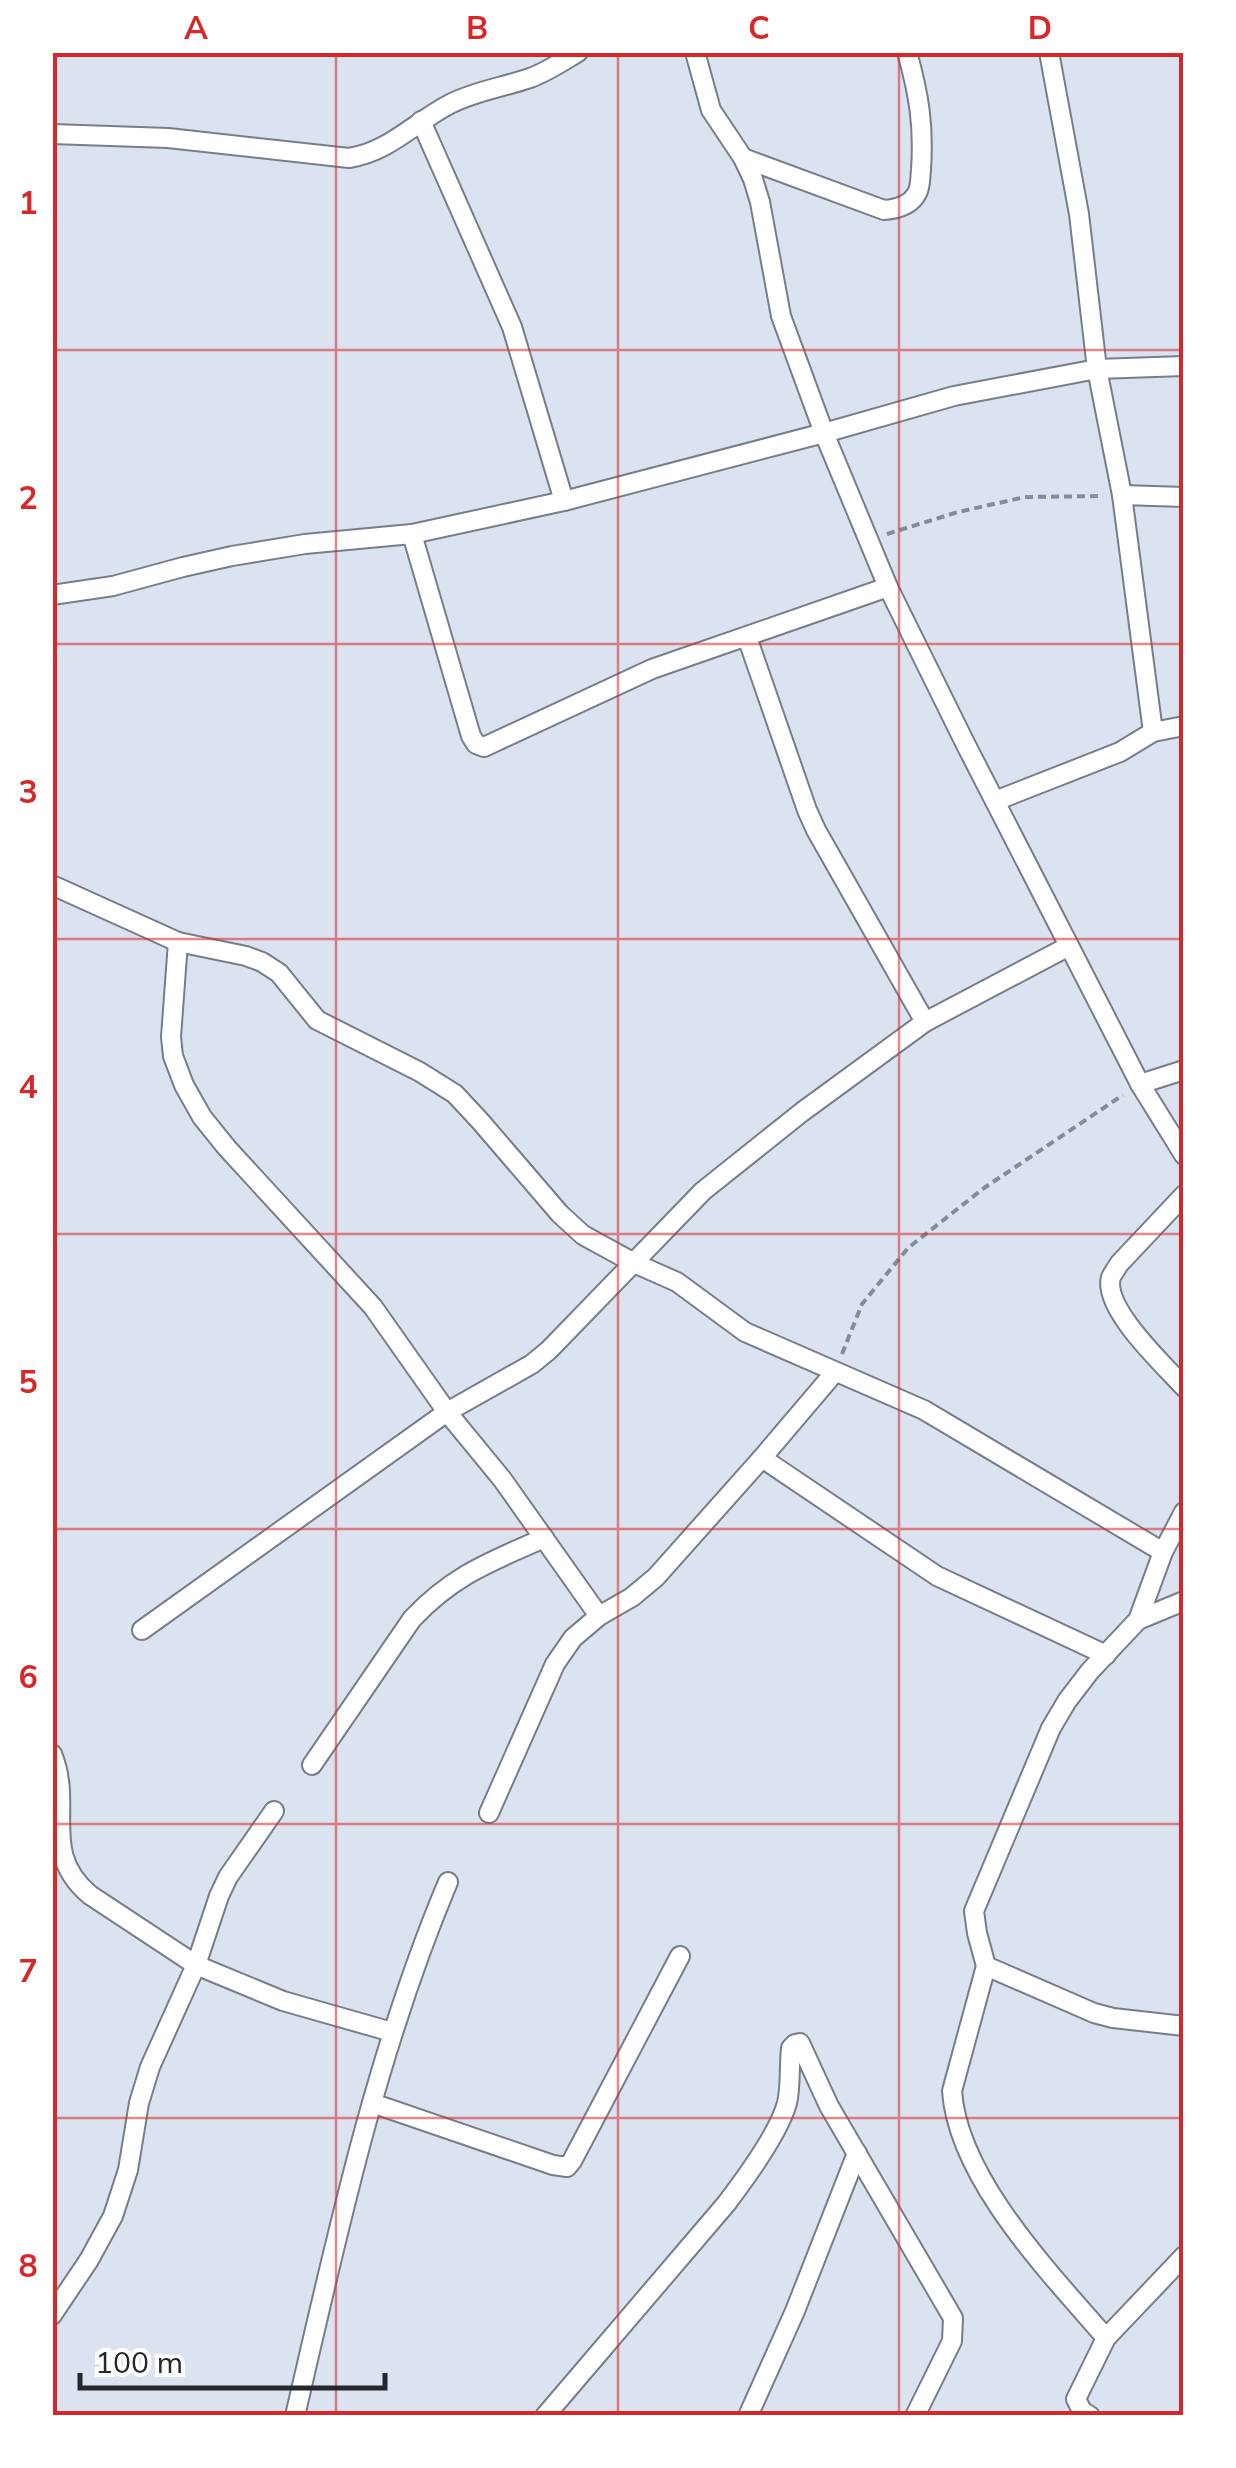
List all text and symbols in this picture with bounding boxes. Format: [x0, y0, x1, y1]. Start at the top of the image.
text: A [184, 7, 208, 47]
text: B [466, 7, 488, 47]
text: C [748, 7, 770, 47]
text: D [1028, 7, 1052, 47]
text: 1 [18, 182, 38, 222]
text: 2 [18, 477, 38, 517]
text: 3 [18, 771, 38, 811]
text: 4 [18, 1066, 38, 1106]
text: 5 [18, 1361, 38, 1401]
text: 6 [18, 1656, 38, 1696]
text: 7 [18, 1950, 38, 1990]
text: 8 [18, 2245, 38, 2285]
scale bar [80, 2328, 385, 2390]
text: 100 m [95, 2343, 183, 2381]

